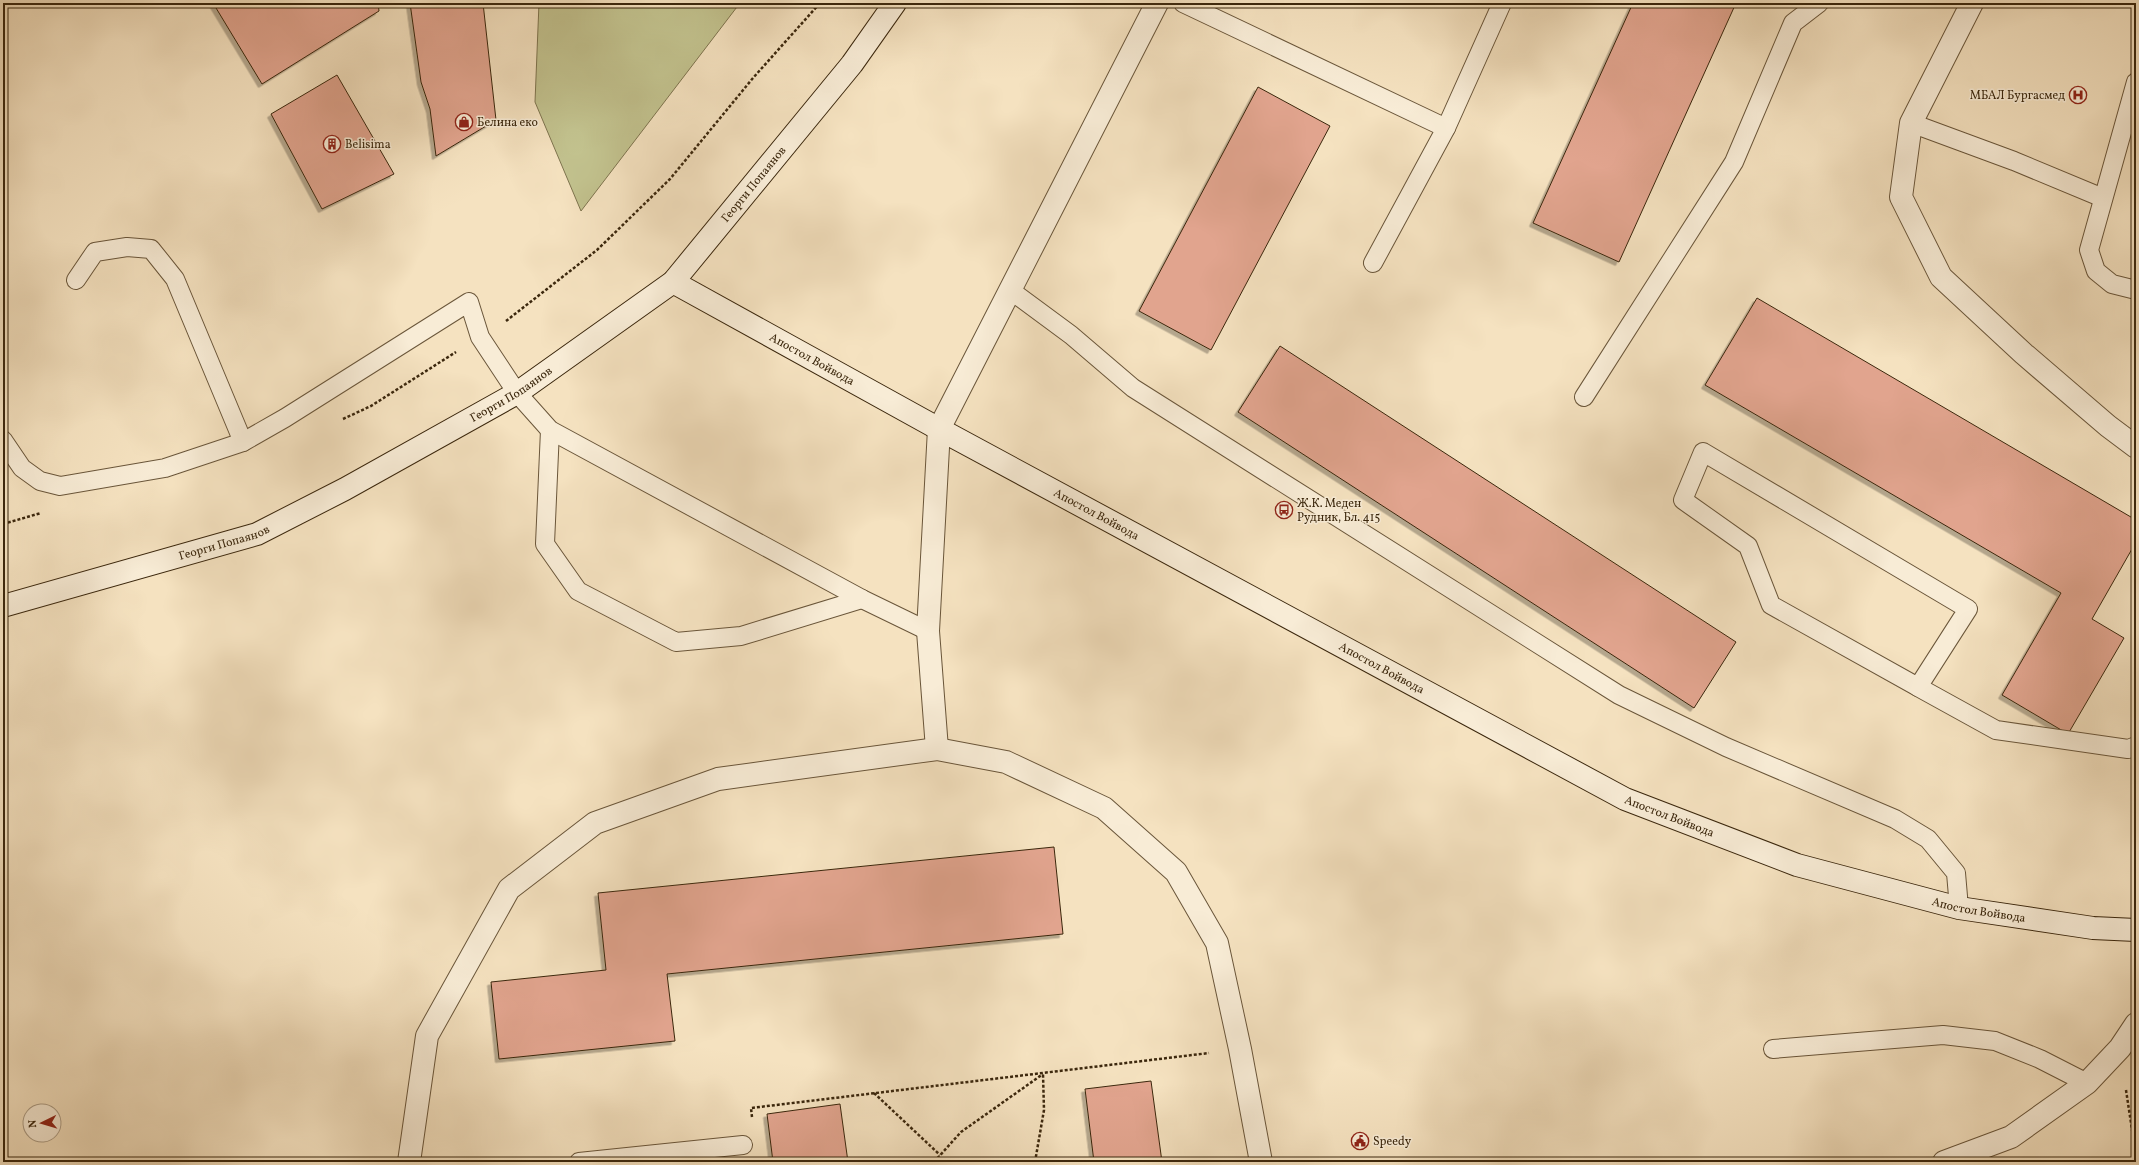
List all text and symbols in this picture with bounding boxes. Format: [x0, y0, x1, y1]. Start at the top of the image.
hospital icon: МБАЛ Бургасмед [2068, 85, 2088, 105]
place label: МБАЛ Бургасмед [1970, 88, 2065, 104]
shop icon: Белина еко [454, 112, 474, 132]
place label: Белина еко [477, 115, 538, 131]
building icon: Belisima [322, 134, 342, 154]
place label: Belisima [345, 137, 391, 153]
street label: Георги Попаянов [718, 143, 790, 226]
street label: Апостол Войвода [766, 330, 857, 390]
street label: Георги Попаянов [467, 363, 556, 427]
street label: Апостол Войвода [1050, 485, 1142, 545]
place label: Ж.К. Меден Рудник, Бл. 415 [1297, 496, 1380, 526]
bus stop icon: Ж.К. Меден Рудник, Бл. 415 [1274, 500, 1294, 520]
street label: Георги Попаянов [177, 522, 273, 565]
street label: Апостол Войвода [1336, 639, 1427, 698]
street label: Апостол Войвода [1622, 793, 1716, 842]
street label: Апостол Войвода [1930, 894, 2027, 927]
north arrow [22, 1103, 62, 1143]
text: N [26, 1119, 41, 1128]
public building icon: Speedy [1350, 1131, 1370, 1151]
place label: Speedy [1373, 1134, 1412, 1150]

